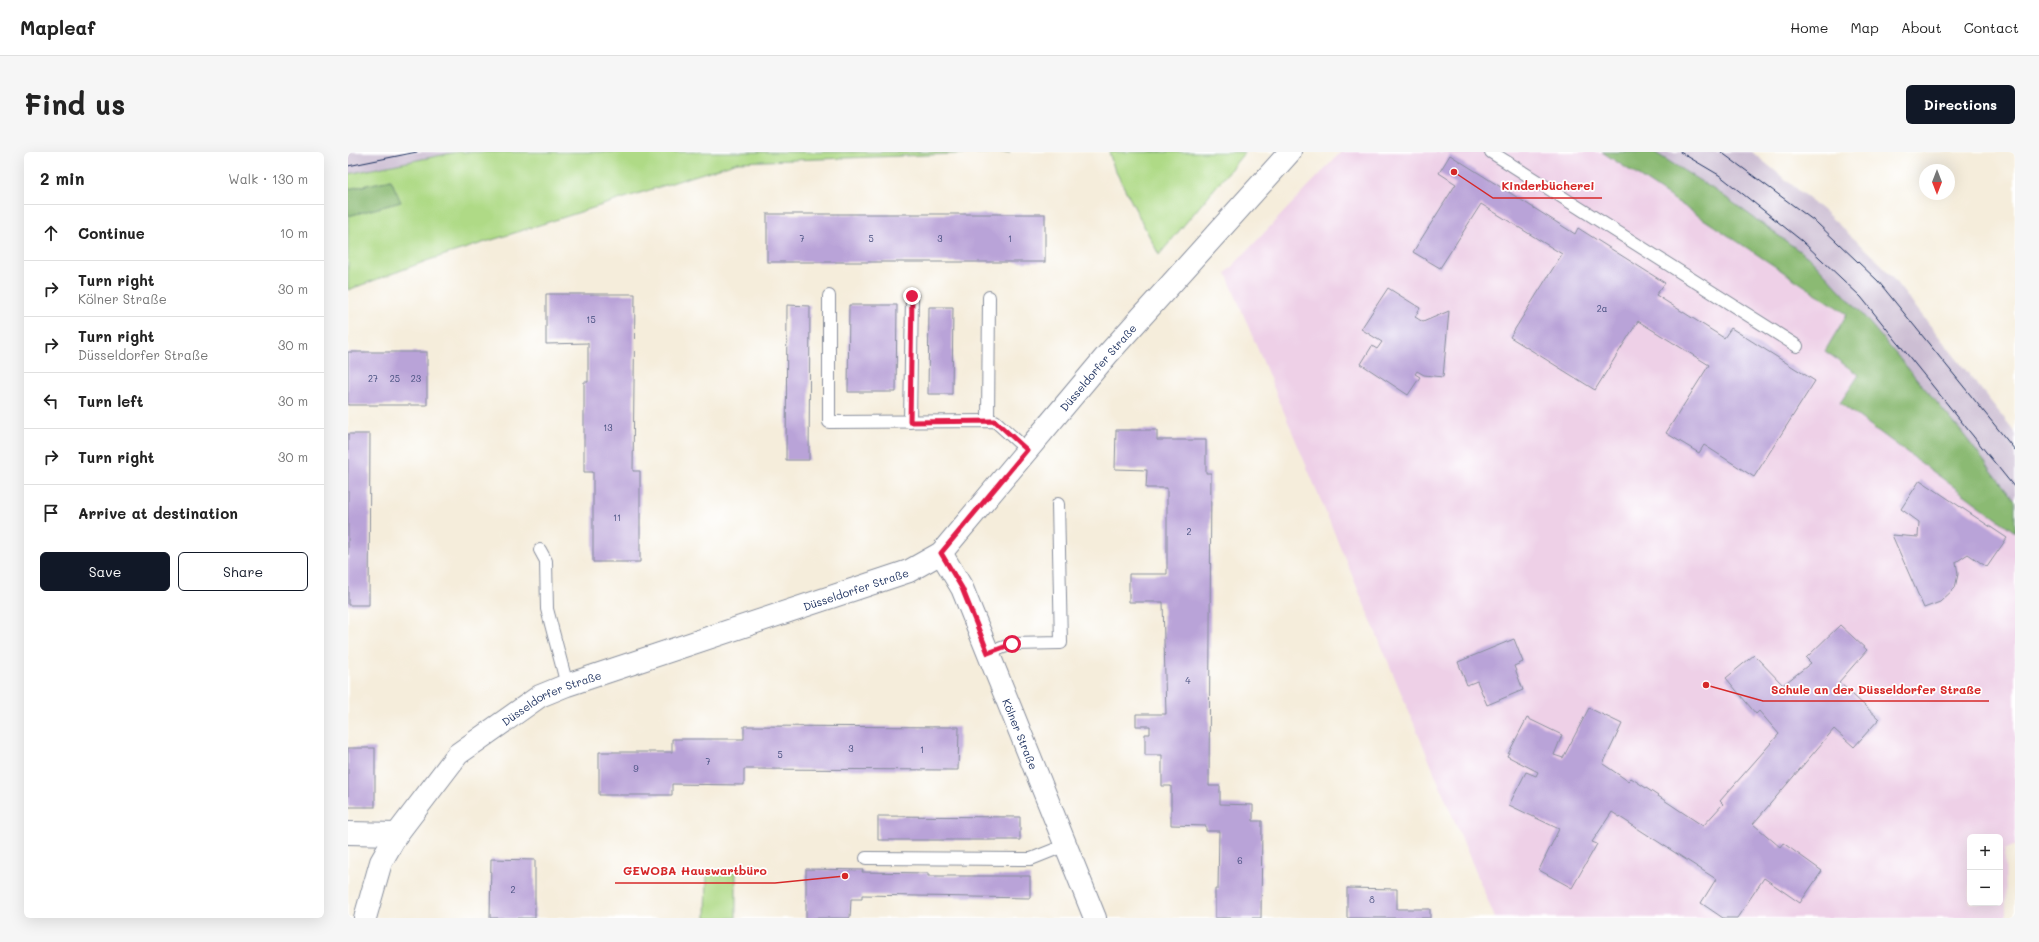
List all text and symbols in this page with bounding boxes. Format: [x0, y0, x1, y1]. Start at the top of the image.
text: Mapleaf [20, 15, 95, 40]
text: Home [1790, 18, 1828, 37]
text: Map [1850, 18, 1879, 37]
text: About [1901, 18, 1942, 37]
text: Contact [1964, 18, 2019, 37]
button: Directions [1906, 85, 2015, 124]
text: Find us [24, 86, 125, 122]
north arrow [1919, 164, 1955, 200]
text: 2 min [40, 167, 85, 189]
text: Walk · 130 m [228, 170, 308, 187]
callout: Kinderbücherei [1493, 174, 1602, 198]
text: Kinderbücherei [1501, 177, 1595, 193]
icon: ahead [40, 222, 62, 244]
text: Continue [78, 223, 145, 243]
text: 10 m [280, 224, 308, 241]
house number: 7 [799, 233, 805, 244]
house number: 5 [868, 233, 874, 244]
house number: 3 [937, 233, 943, 244]
house number: 1 [1008, 233, 1012, 244]
text: Turn right [78, 270, 155, 290]
icon: right [40, 278, 62, 300]
text: 30 m [278, 280, 308, 297]
route end [903, 287, 921, 305]
text: Kölner Straße [78, 290, 167, 307]
house number: 2a [1597, 303, 1608, 314]
house number: 15 [586, 314, 596, 325]
street label: Düsseldorfer Straße [1056, 320, 1139, 414]
text: Turn right [78, 326, 155, 346]
icon: right [40, 334, 62, 356]
text: 30 m [278, 336, 308, 353]
text: Düsseldorfer Straße [78, 346, 208, 363]
house number: 27 [368, 373, 378, 384]
house number: 25 [390, 373, 400, 384]
house number: 23 [411, 373, 421, 384]
icon: left [40, 390, 62, 412]
text: Turn left [78, 391, 143, 411]
text: 30 m [278, 392, 308, 409]
house number: 13 [603, 422, 613, 433]
icon: right [40, 446, 62, 468]
text: Turn right [78, 447, 155, 467]
text: 30 m [278, 448, 308, 465]
icon: arrive [40, 502, 62, 524]
text: Arrive at destination [78, 503, 238, 523]
house number: 11 [613, 512, 621, 523]
house number: 2 [1186, 526, 1192, 537]
button: Save [40, 552, 170, 591]
button: Share [178, 552, 308, 591]
street label: Düsseldorfer Straße [801, 564, 911, 613]
route start [1003, 635, 1021, 653]
street label: Düsseldorfer Straße [498, 667, 603, 729]
house number: 4 [1185, 675, 1191, 686]
callout: Schule an der Düsseldorfer Straße [1763, 677, 1989, 701]
text: Schule an der Düsseldorfer Straße [1771, 681, 1981, 697]
street label: Kölner Straße [1000, 696, 1042, 772]
house number: 3 [848, 743, 854, 754]
house number: 1 [920, 744, 924, 755]
house number: 5 [777, 749, 783, 760]
house number: 7 [705, 756, 711, 767]
house number: 9 [633, 763, 639, 774]
map controls [1967, 834, 2003, 906]
button: + [1967, 834, 2003, 870]
house number: 6 [1237, 855, 1243, 866]
callout: GEWOBA Hauswartbüro [615, 859, 775, 883]
text: GEWOBA Hauswartbüro [623, 862, 767, 878]
button: − [1967, 870, 2003, 906]
house number: 2 [510, 884, 516, 895]
house number: 8 [1369, 894, 1375, 905]

